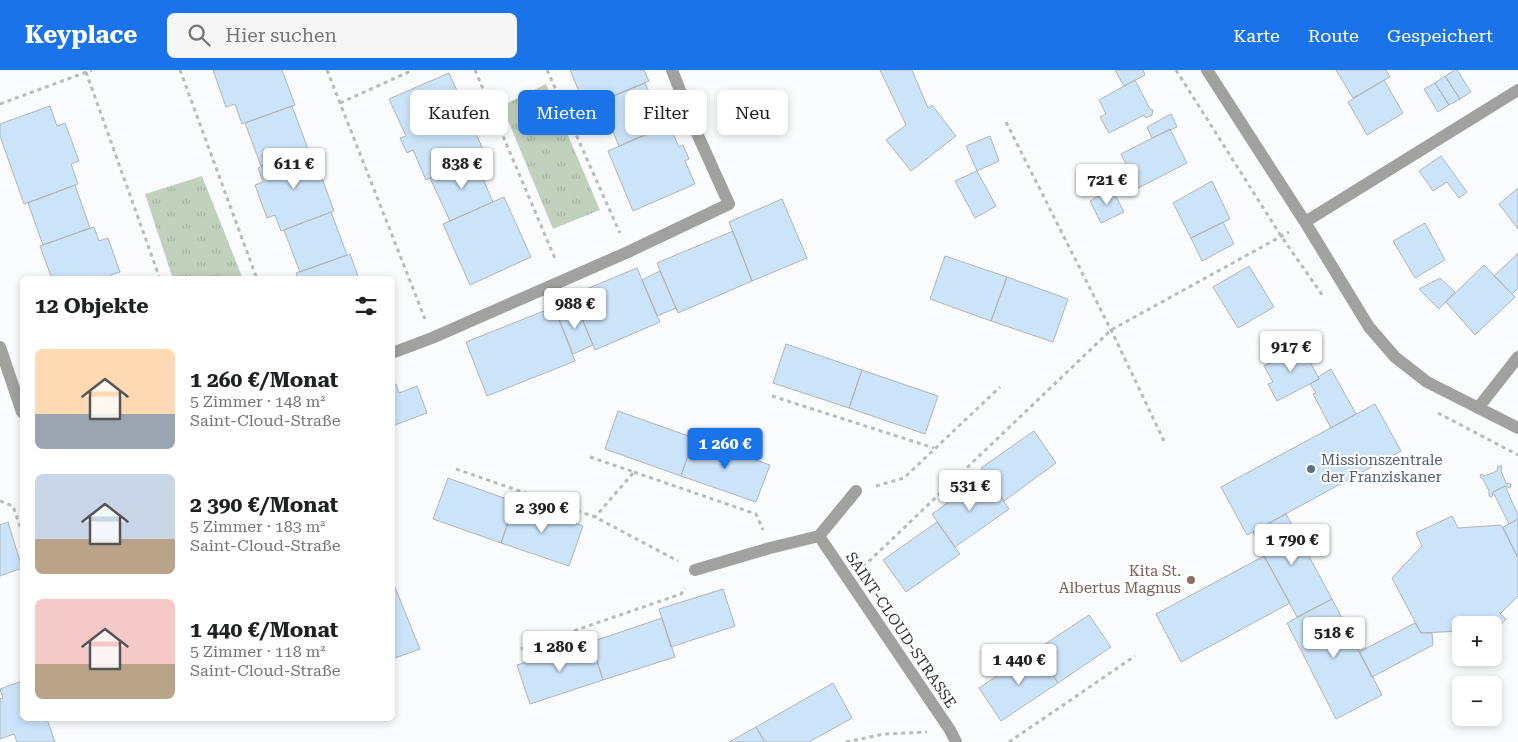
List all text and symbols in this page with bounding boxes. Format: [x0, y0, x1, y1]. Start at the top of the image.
search box [167, 13, 517, 58]
text: Keyplace [25, 21, 137, 49]
icon: search [185, 21, 213, 49]
text: Hier suchen [225, 24, 337, 47]
text: Karte [1233, 25, 1280, 46]
text: Route [1308, 25, 1359, 46]
text: Gespeichert [1387, 25, 1493, 46]
chip: Kaufen [410, 90, 508, 135]
chip: Mieten [518, 90, 615, 135]
chip: Filter [625, 90, 707, 135]
chip: Neu [717, 90, 788, 135]
pin: 611 € [259, 148, 329, 190]
pin: 838 € [427, 148, 497, 190]
text: 611 € [274, 154, 314, 173]
text: 838 € [442, 154, 482, 173]
pin: 721 € [1072, 164, 1142, 206]
text: 721 € [1087, 170, 1127, 189]
pin: 988 € [540, 288, 610, 330]
icon: filters [352, 292, 380, 320]
text: 12 Objekte [35, 294, 149, 318]
text: 988 € [555, 294, 595, 313]
pin: 917 € [1256, 330, 1326, 373]
text: 917 € [1271, 337, 1311, 356]
text: 1 260 €/Monat [190, 368, 338, 392]
icon: home [75, 369, 135, 429]
text: 5 Zimmer · 148 m² [190, 392, 325, 411]
text: Saint-Cloud-Straße [190, 411, 340, 430]
pin: 1 260 € [679, 428, 771, 470]
text: 1 260 € [699, 434, 751, 453]
place label: Missionszentrale der Franziskaner [1321, 451, 1443, 486]
marker: Missionszentrale der Franziskaner [1305, 463, 1317, 475]
pin: 531 € [935, 470, 1005, 512]
text: 531 € [950, 476, 990, 495]
pin: 2 390 € [496, 492, 588, 534]
text: 2 390 €/Monat [190, 493, 338, 517]
icon: home [75, 494, 135, 554]
text: 2 390 € [516, 498, 568, 517]
text: 5 Zimmer · 183 m² [190, 517, 325, 536]
pin: 1 790 € [1246, 524, 1338, 566]
text: 1 790 € [1266, 530, 1318, 549]
text: Saint-Cloud-Straße [190, 536, 340, 555]
street label: SAINT-CLOUD-STRASSE [842, 549, 960, 711]
place label: Kita St. Albertus Magnus [1059, 562, 1181, 597]
marker: Kita St. Albertus Magnus [1185, 574, 1197, 586]
pin: 518 € [1299, 616, 1369, 659]
map controls [1452, 616, 1502, 726]
button: + [1452, 616, 1502, 666]
text: 1 440 €/Monat [190, 618, 338, 642]
icon: home [75, 619, 135, 679]
text: 518 € [1314, 623, 1354, 642]
pin: 1 280 € [514, 630, 606, 673]
text: 1 280 € [534, 637, 586, 656]
text: 5 Zimmer · 118 m² [190, 642, 325, 661]
pin: 1 440 € [973, 644, 1065, 686]
text: 1 440 € [993, 650, 1045, 669]
text: Saint-Cloud-Straße [190, 661, 340, 680]
button: − [1452, 676, 1502, 726]

